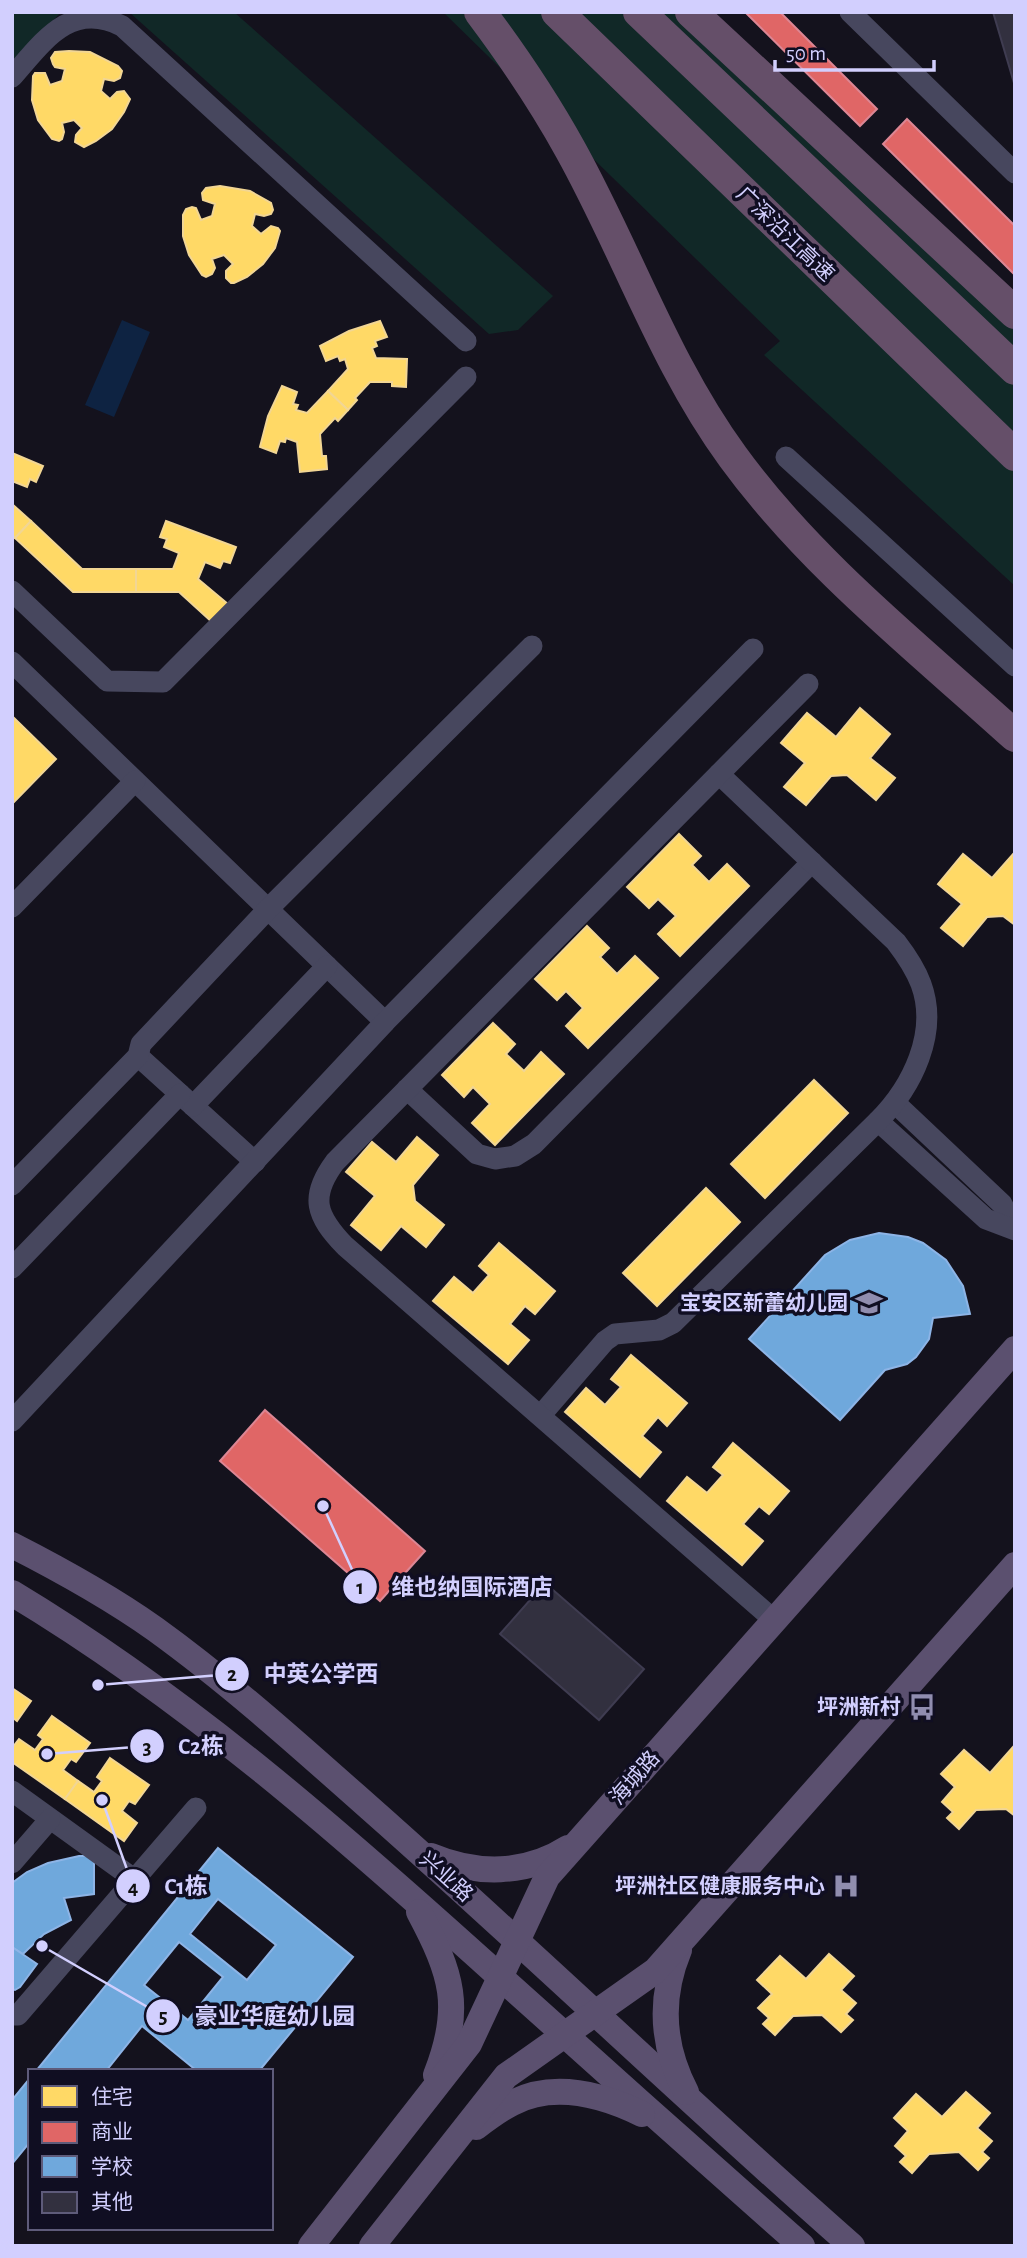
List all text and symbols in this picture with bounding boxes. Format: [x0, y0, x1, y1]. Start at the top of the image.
scale bar [775, 28, 934, 72]
text: 50 m [786, 43, 826, 64]
street label: 广深沿江高速 [732, 182, 838, 285]
school or university icon: 宝安区新蕾幼儿园 [854, 1288, 884, 1318]
place label: 宝安区新蕾幼儿园 [680, 1291, 848, 1314]
callout: 维也纳国际酒店 [343, 1565, 567, 1609]
text: 维也纳国际酒店 [392, 1575, 553, 1600]
text: 1 [356, 1577, 364, 1598]
callout: 中英公学西 [215, 1652, 393, 1696]
text: 中英公学西 [264, 1662, 379, 1687]
text: 2 [227, 1664, 237, 1685]
bus stop icon: 坪洲新村 [907, 1692, 937, 1722]
place label: 坪洲新村 [817, 1695, 901, 1718]
callout: C2栋 [129, 1724, 238, 1768]
text: C2栋 [178, 1734, 224, 1759]
text: 3 [142, 1737, 152, 1758]
street label: 海城路 [606, 1747, 664, 1809]
street label: 兴业路 [416, 1847, 477, 1906]
callout: C1栋 [115, 1864, 222, 1908]
hospital icon: 坪洲社区健康服务中心 [831, 1871, 861, 1901]
text: C1栋 [164, 1874, 208, 1899]
place label: 坪洲社区健康服务中心 [615, 1874, 825, 1897]
text: 4 [128, 1877, 138, 1898]
callout: 豪业华庭幼儿园 [146, 1994, 370, 2038]
text: 豪业华庭幼儿园 [195, 2004, 356, 2029]
text: 5 [158, 2006, 168, 2027]
legend [28, 2069, 273, 2230]
text: 住宅 [91, 2086, 133, 2108]
text: 商业 [91, 2121, 133, 2143]
text: 学校 [91, 2156, 133, 2178]
text: 其他 [91, 2191, 133, 2213]

